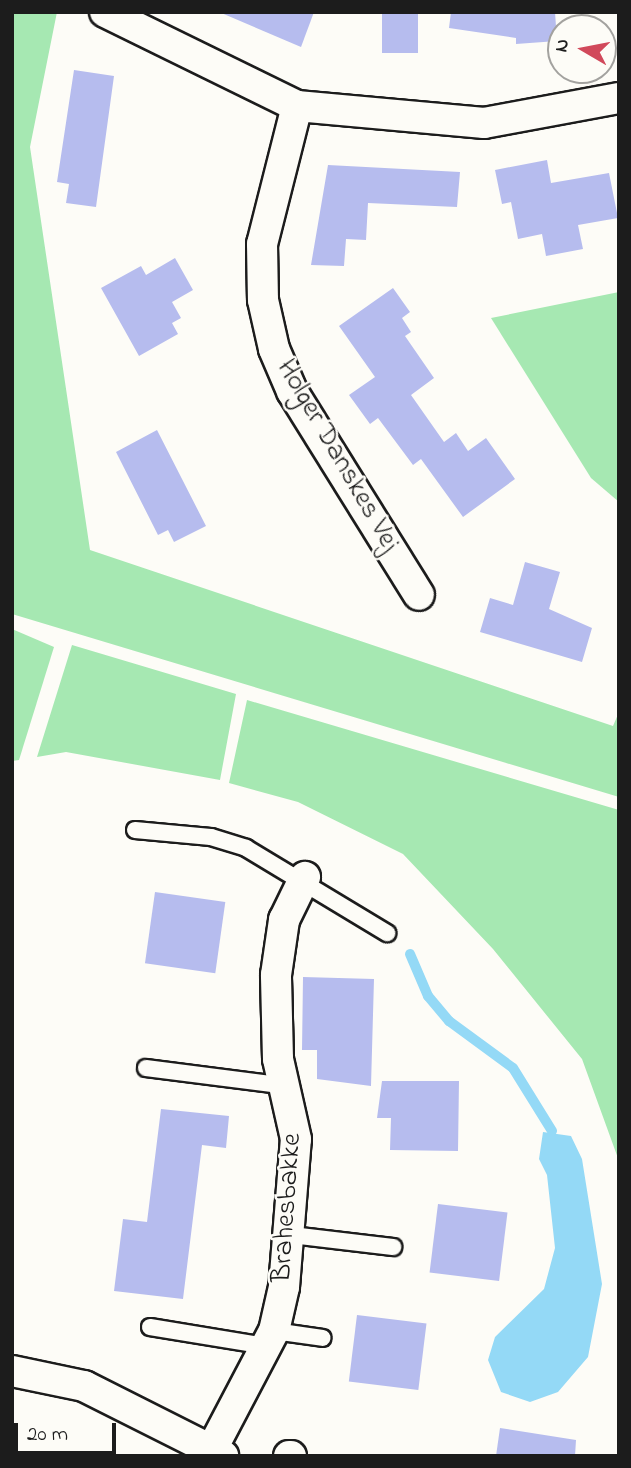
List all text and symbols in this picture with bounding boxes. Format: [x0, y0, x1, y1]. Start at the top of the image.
north arrow [547, 14, 617, 84]
text: N [548, 37, 577, 54]
street label: Holger Danskes Vej [268, 354, 406, 558]
street label: Brahesbakke [266, 1132, 310, 1284]
scale bar [18, 1408, 119, 1452]
text: 20 m [27, 1420, 68, 1450]

